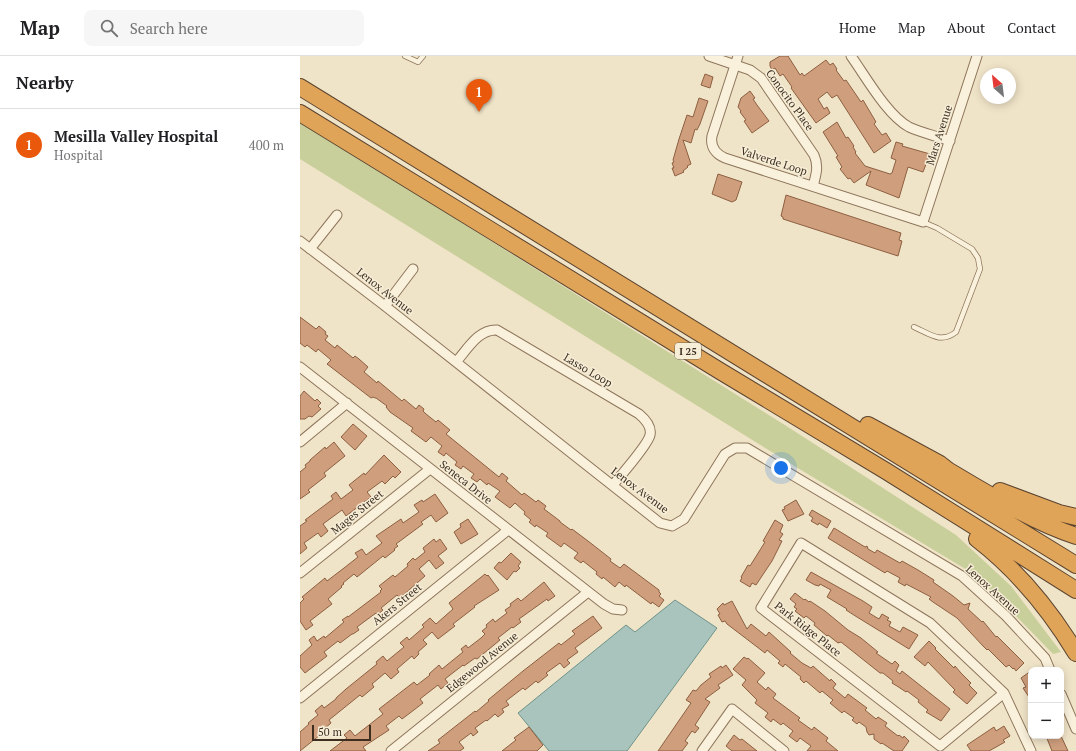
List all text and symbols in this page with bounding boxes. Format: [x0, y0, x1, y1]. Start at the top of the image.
search box [84, 10, 364, 46]
text: Map [20, 15, 60, 40]
icon: search [98, 17, 120, 39]
text: Search here [130, 18, 208, 38]
text: Home [839, 18, 876, 37]
text: Map [898, 18, 925, 37]
text: About [947, 18, 985, 37]
text: Contact [1007, 18, 1056, 37]
street label: Conocito Place [763, 66, 817, 134]
north arrow [980, 68, 1016, 104]
text: Nearby [16, 71, 74, 94]
pin: 1 [466, 79, 492, 112]
street label: Mars Avenue [923, 103, 955, 167]
text: Mesilla Valley Hospital [54, 126, 218, 146]
text: 1 [25, 136, 33, 154]
text: 400 m [249, 136, 284, 154]
street label: Valverde Loop [739, 144, 809, 178]
text: Hospital [54, 146, 103, 164]
street label: Lenox Avenue [354, 264, 417, 318]
road number: I 25 [675, 343, 701, 359]
street label: Lasso Loop [561, 350, 615, 390]
street label: Seneca Drive [437, 457, 496, 507]
your location [771, 458, 791, 478]
street label: Lenox Avenue [609, 464, 672, 516]
street label: Mages Street [328, 487, 386, 537]
street label: Lenox Avenue [963, 562, 1023, 618]
street label: Akers Street [369, 580, 425, 628]
street label: Park Ridge Place [772, 599, 845, 660]
street label: Edgewood Avenue [443, 628, 521, 695]
map controls [1028, 667, 1064, 739]
button: + [1028, 667, 1064, 703]
button: − [1028, 703, 1064, 739]
scale bar [312, 723, 371, 742]
text: 50 m [318, 725, 342, 739]

